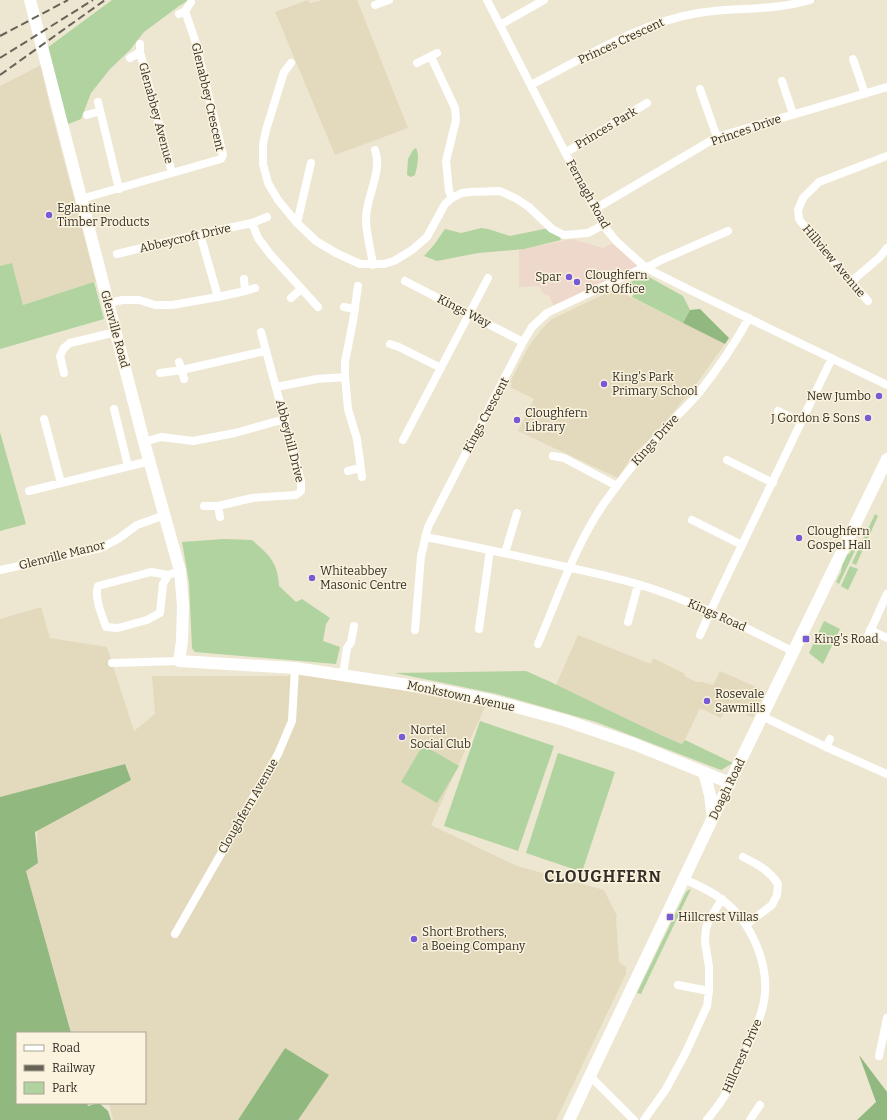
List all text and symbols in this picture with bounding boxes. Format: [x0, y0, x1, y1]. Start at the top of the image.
street label: Princes Crescent [576, 15, 667, 67]
street label: Glenabbey Crescent [189, 41, 227, 153]
street label: Glenabbey Avenue [136, 61, 176, 165]
street label: Princes Park [573, 104, 639, 152]
street label: Princes Drive [709, 111, 783, 149]
street label: Fernagh Road [563, 157, 613, 231]
place label: Eglantine Timber Products [57, 201, 150, 229]
marker: Eglantine Timber Products [44, 210, 54, 220]
street label: Abbeycroft Drive [138, 221, 232, 255]
street label: Hillview Avenue [800, 222, 868, 300]
place label: Cloughfern Post Office [585, 268, 648, 296]
place label: Spar [535, 270, 562, 284]
marker: Spar [564, 272, 574, 282]
marker: Cloughfern Post Office [572, 277, 582, 287]
street label: Glenville Road [98, 289, 132, 369]
street label: Kings Way [435, 292, 494, 331]
place label: King's Park Primary School [612, 370, 698, 398]
street label: Kings Crescent [460, 374, 512, 455]
marker: King's Park Primary School [599, 379, 609, 389]
place label: New Jumbo [807, 389, 871, 403]
marker: New Jumbo [874, 391, 884, 401]
street label: Abbeyhill Drive [273, 398, 307, 484]
place label: Cloughfern Library [525, 406, 588, 434]
place label: J Gordon & Sons [770, 411, 860, 425]
street label: Kings Drive [628, 412, 682, 468]
marker: J Gordon & Sons [863, 413, 873, 423]
marker: Cloughfern Library [512, 415, 522, 425]
place label: Cloughfern Gospel Hall [807, 524, 871, 552]
marker: Cloughfern Gospel Hall [794, 533, 804, 543]
street label: Glenville Manor [17, 537, 107, 573]
place label: Whiteabbey Masonic Centre [320, 564, 407, 592]
marker: Whiteabbey Masonic Centre [307, 573, 317, 583]
street label: Kings Road [686, 596, 748, 634]
place label: King's Road [814, 632, 879, 646]
marker: King's Road [801, 634, 811, 644]
street label: Monkstown Avenue [406, 678, 516, 714]
place label: Rosevale Sawmills [715, 687, 766, 715]
marker: Rosevale Sawmills [702, 696, 712, 706]
place label: Nortel Social Club [410, 723, 471, 751]
marker: Nortel Social Club [397, 732, 407, 742]
street label: Cloughfern Avenue [215, 756, 281, 856]
street label: Doagh Road [706, 756, 748, 822]
district label: CLOUGHFERN [544, 867, 662, 886]
place label: Hillcrest Villas [678, 910, 759, 924]
marker: Hillcrest Villas [665, 912, 675, 922]
place label: Short Brothers, a Boeing Company [422, 925, 526, 953]
marker: Short Brothers, a Boeing Company [409, 934, 419, 944]
street label: Hillcrest Drive [719, 1017, 765, 1095]
legend [16, 1032, 146, 1104]
text: Road [52, 1041, 80, 1055]
text: Railway [52, 1061, 96, 1075]
text: Park [52, 1081, 78, 1095]

